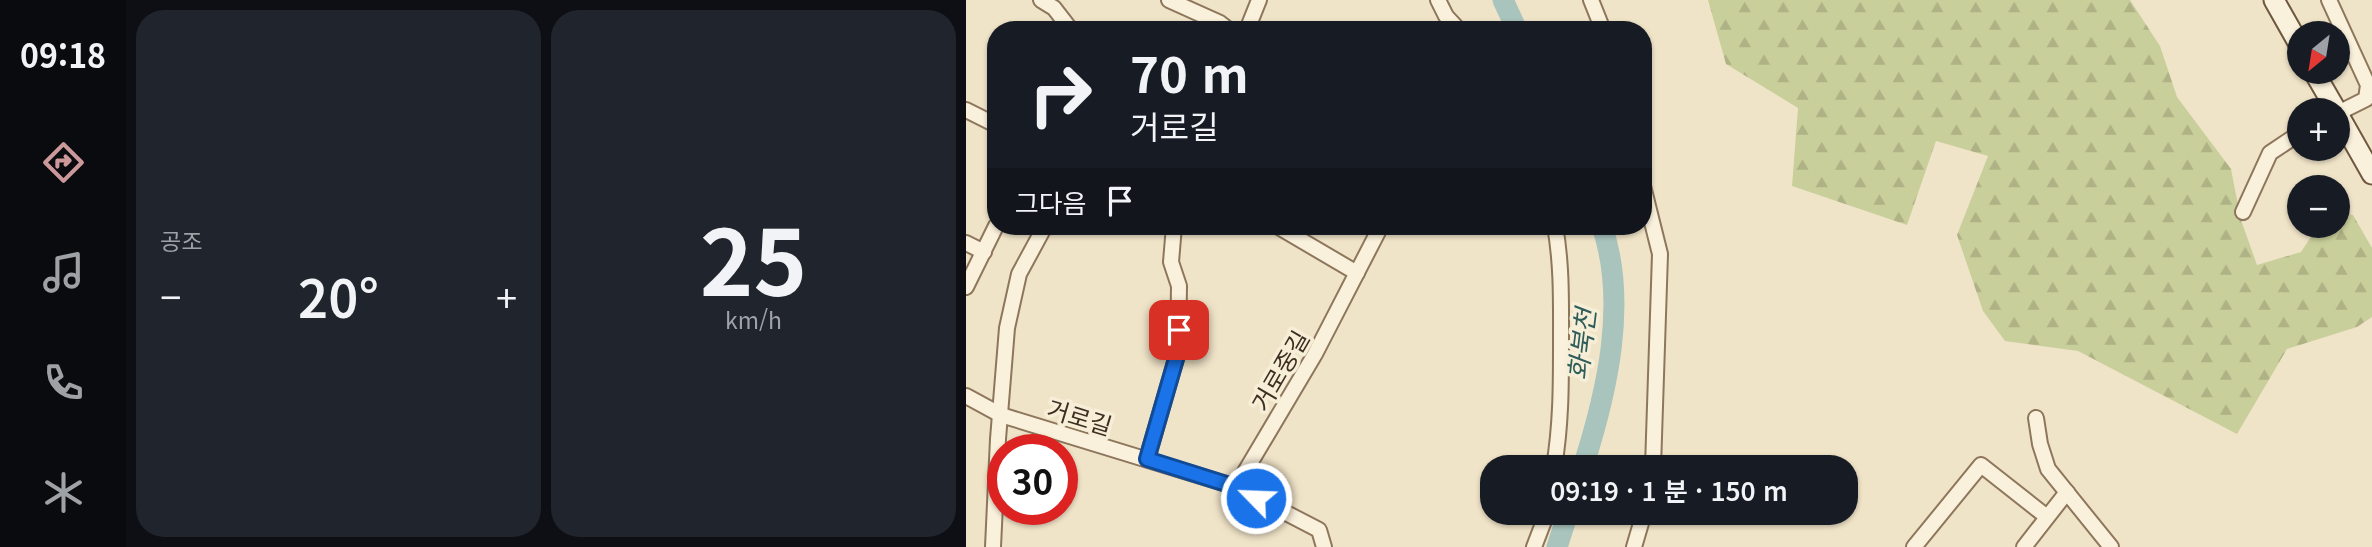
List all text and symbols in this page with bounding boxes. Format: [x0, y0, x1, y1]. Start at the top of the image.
north arrow [2287, 21, 2350, 84]
map controls [2287, 21, 2350, 238]
text: 09:18 [20, 31, 106, 77]
text: 70 m [1130, 36, 1249, 107]
icon: right [1015, 49, 1106, 140]
button: + [2287, 98, 2350, 161]
text: 거로길 [1130, 102, 1218, 148]
icon: directions [39, 138, 88, 187]
button: − [2287, 175, 2350, 238]
icon: arrive [1101, 182, 1139, 220]
text: 그다음 [1015, 183, 1087, 220]
text: 25 [700, 190, 807, 322]
text: 공조 [160, 223, 202, 257]
icon: music [39, 248, 88, 297]
text: 20° [298, 258, 379, 333]
text: − [160, 268, 181, 323]
text: + [496, 268, 517, 323]
pin [1149, 300, 1209, 360]
text: km/h [725, 302, 782, 336]
water label: 화북천 [1557, 303, 1603, 382]
icon: arrive [1160, 311, 1198, 349]
street label: 거로중길 [1242, 323, 1316, 417]
icon: phone [39, 358, 88, 407]
street label: 거로길 [1043, 390, 1117, 442]
speed limit sign: 30 [987, 434, 1078, 525]
position arrow [1219, 461, 1293, 535]
icon: climate [39, 468, 88, 517]
text: 09:19 · 1 분 · 150 m [1550, 471, 1788, 508]

